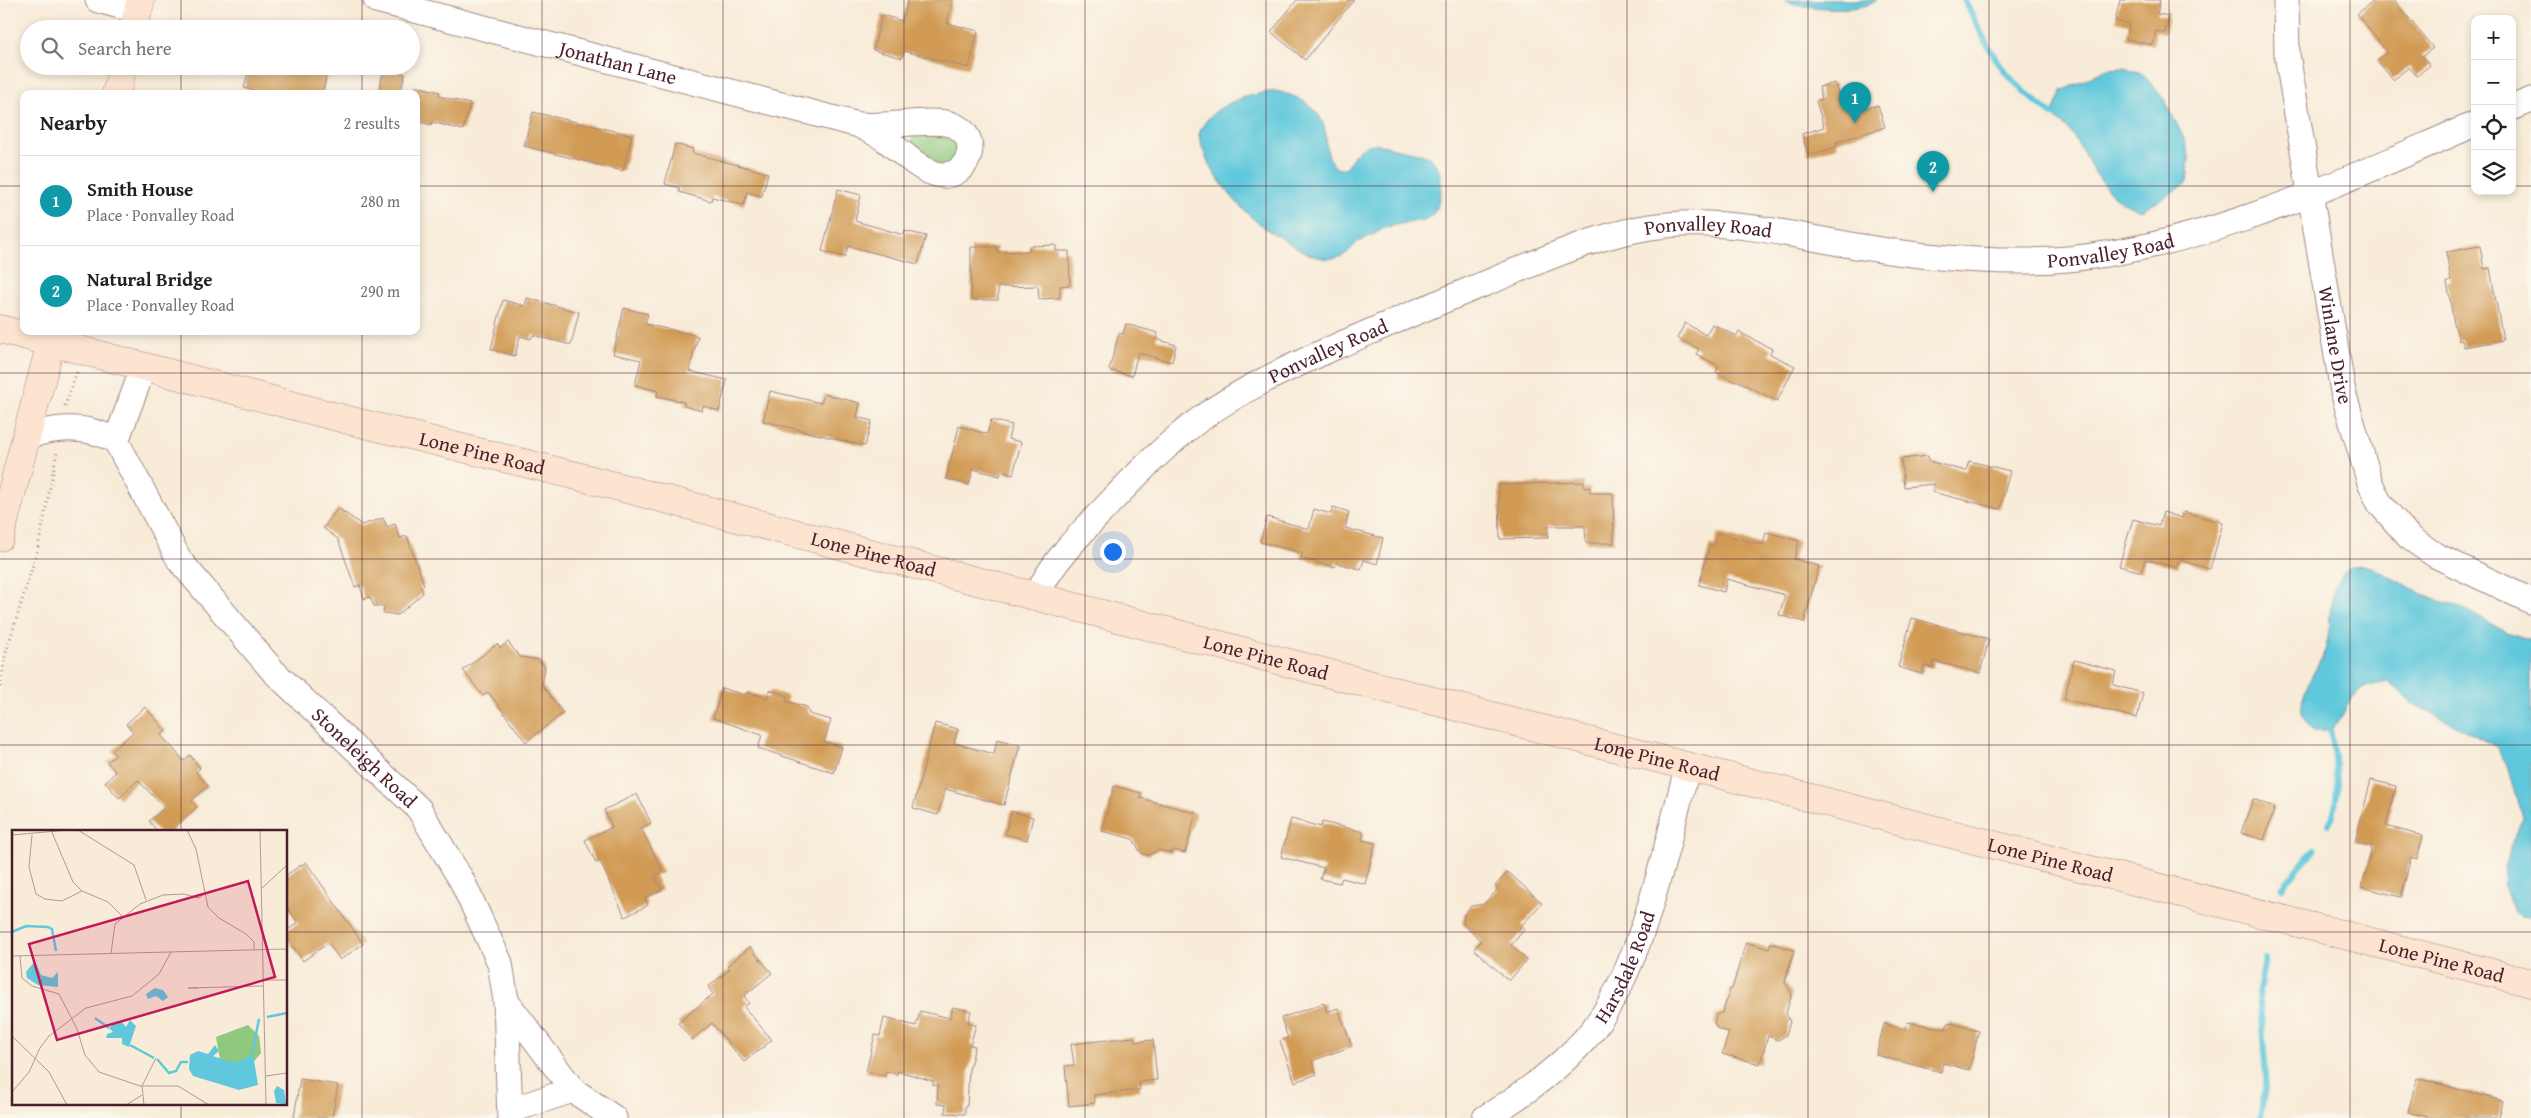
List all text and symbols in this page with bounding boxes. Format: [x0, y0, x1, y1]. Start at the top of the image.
map controls [2471, 15, 2516, 195]
button: + [2471, 15, 2516, 60]
search box [20, 20, 420, 75]
street label: Jonathan Lane [553, 32, 680, 91]
icon: search [38, 34, 66, 62]
text: Search here [78, 34, 172, 62]
button: − [2471, 60, 2516, 105]
pin: 1 [1839, 82, 1871, 123]
button: locate [2471, 105, 2516, 150]
text: Nearby [40, 107, 107, 138]
text: 2 results [343, 111, 400, 135]
button: layers [2471, 150, 2516, 195]
pin: 2 [1917, 151, 1949, 192]
text: Smith House [87, 175, 193, 203]
text: 1 [52, 189, 60, 213]
text: 280 m [360, 189, 400, 213]
text: Place · Ponvalley Road [87, 203, 234, 227]
street label: Ponvalley Road [1642, 209, 1774, 245]
street label: Ponvalley Road [2047, 225, 2177, 274]
text: Natural Bridge [87, 265, 213, 293]
text: 2 [52, 279, 60, 303]
text: 290 m [360, 279, 400, 303]
street label: Winlane Drive [2312, 284, 2361, 407]
text: Place · Ponvalley Road [87, 293, 234, 317]
street label: Ponvalley Road [1263, 311, 1392, 390]
street label: Lone Pine Road [417, 423, 549, 482]
street label: Lone Pine Road [808, 523, 940, 584]
your location [1100, 539, 1126, 565]
street label: Lone Pine Road [1201, 626, 1332, 687]
street label: Stoneleigh Road [306, 700, 424, 815]
street label: Lone Pine Road [1592, 728, 1723, 788]
street label: Lone Pine Road [1985, 829, 2117, 889]
inset map [12, 830, 288, 1106]
street label: Harsdale Road [1587, 907, 1662, 1029]
street label: Lone Pine Road [2376, 930, 2508, 990]

